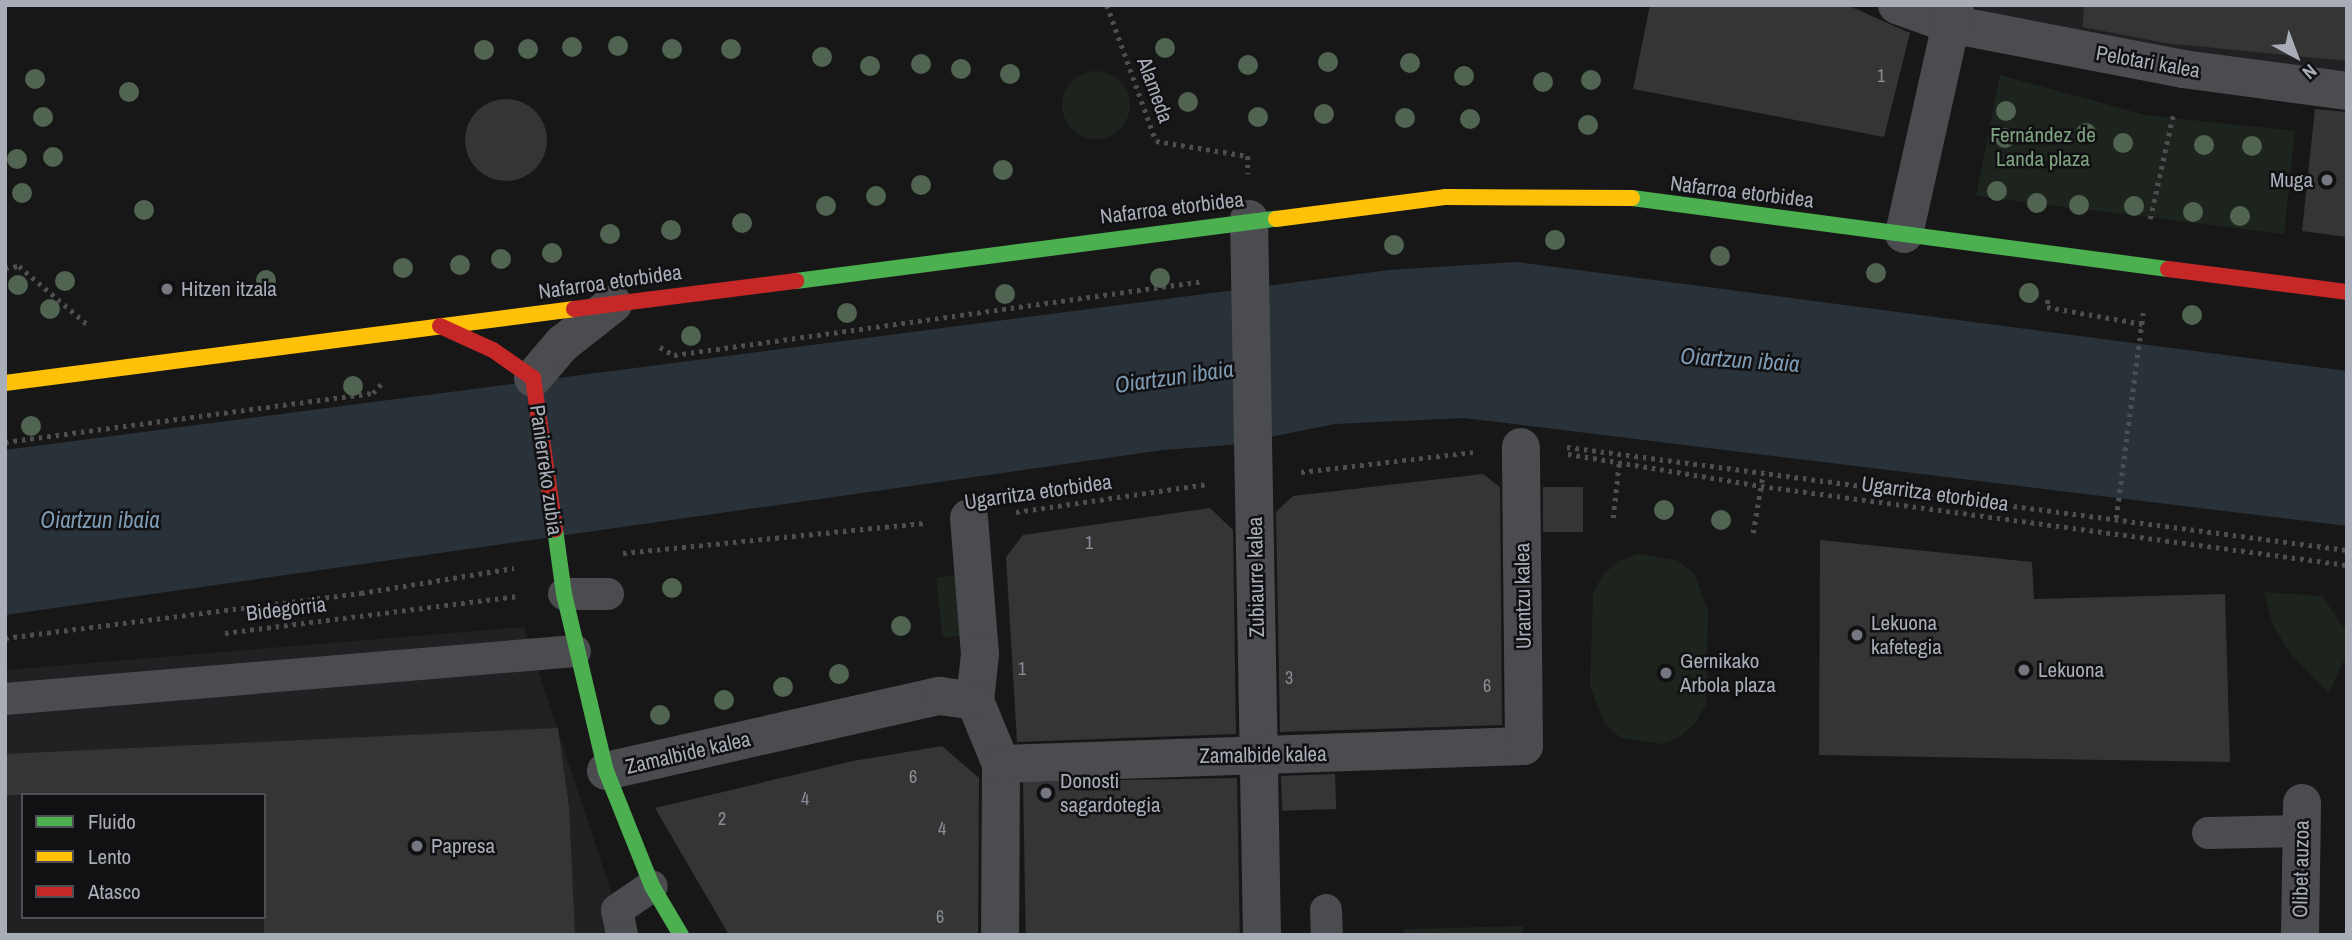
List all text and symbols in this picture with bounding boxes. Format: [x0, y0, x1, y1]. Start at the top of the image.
north arrow [2261, 21, 2331, 91]
street label: Pelotari kalea [2094, 40, 2202, 84]
street label: Alameda [1132, 54, 1178, 126]
text: N [2297, 58, 2323, 85]
house number: 1 [1877, 65, 1885, 87]
park label: Fernández de Landa plaza [1990, 122, 2096, 172]
place label: Muga [2270, 167, 2313, 193]
street label: Nafarroa etorbidea [1669, 171, 1815, 213]
marker: Muga [2319, 172, 2335, 188]
street label: Nafarroa etorbidea [1099, 187, 1245, 229]
street label: Nafarroa etorbidea [537, 259, 683, 305]
place label: Hitzen itzala [181, 276, 277, 302]
marker: Hitzen itzala [159, 281, 175, 297]
water label: Oiartzun ibaia [1679, 342, 1801, 378]
water label: Oiartzun ibaia [1113, 355, 1235, 399]
street label: Panierreko zubia [524, 403, 568, 537]
street label: Ugarritza etorbidea [963, 469, 1113, 515]
street label: Ugarritza etorbidea [1860, 471, 2010, 517]
water label: Oiartzun ibaia [40, 506, 160, 534]
street label: Zubiaurre kalea [1242, 516, 1270, 638]
house number: 1 [1085, 532, 1093, 554]
street label: Urantzu kalea [1509, 543, 1537, 649]
street label: Bidegorria [245, 592, 327, 626]
place label: Lekuona kafetegia [1871, 610, 1942, 660]
marker: Lekuona kafetegia [1849, 627, 1865, 643]
place label: Gernikako Arbola plaza [1680, 648, 1776, 698]
place label: Lekuona [2038, 657, 2104, 683]
house number: 1 [1018, 658, 1026, 680]
marker: Lekuona [2016, 662, 2032, 678]
marker: Gernikako Arbola plaza [1658, 665, 1674, 681]
house number: 3 [1285, 667, 1293, 689]
house number: 6 [1483, 675, 1491, 697]
street label: Zamalbide kalea [623, 726, 753, 780]
street label: Zamalbide kalea [1199, 741, 1327, 769]
house number: 6 [909, 766, 917, 788]
place label: Donosti sagardotegia [1060, 768, 1161, 818]
marker: Donosti sagardotegia [1038, 785, 1054, 801]
house number: 4 [801, 788, 809, 810]
legend [21, 793, 266, 919]
text: Fluido [88, 807, 136, 836]
house number: 2 [718, 808, 726, 830]
house number: 4 [938, 818, 946, 840]
street label: Olibet auzoa [2288, 820, 2314, 918]
place label: Papresa [431, 833, 495, 859]
marker: Papresa [409, 838, 425, 854]
text: Lento [88, 842, 131, 871]
text: Atasco [88, 877, 141, 906]
house number: 6 [936, 906, 944, 928]

